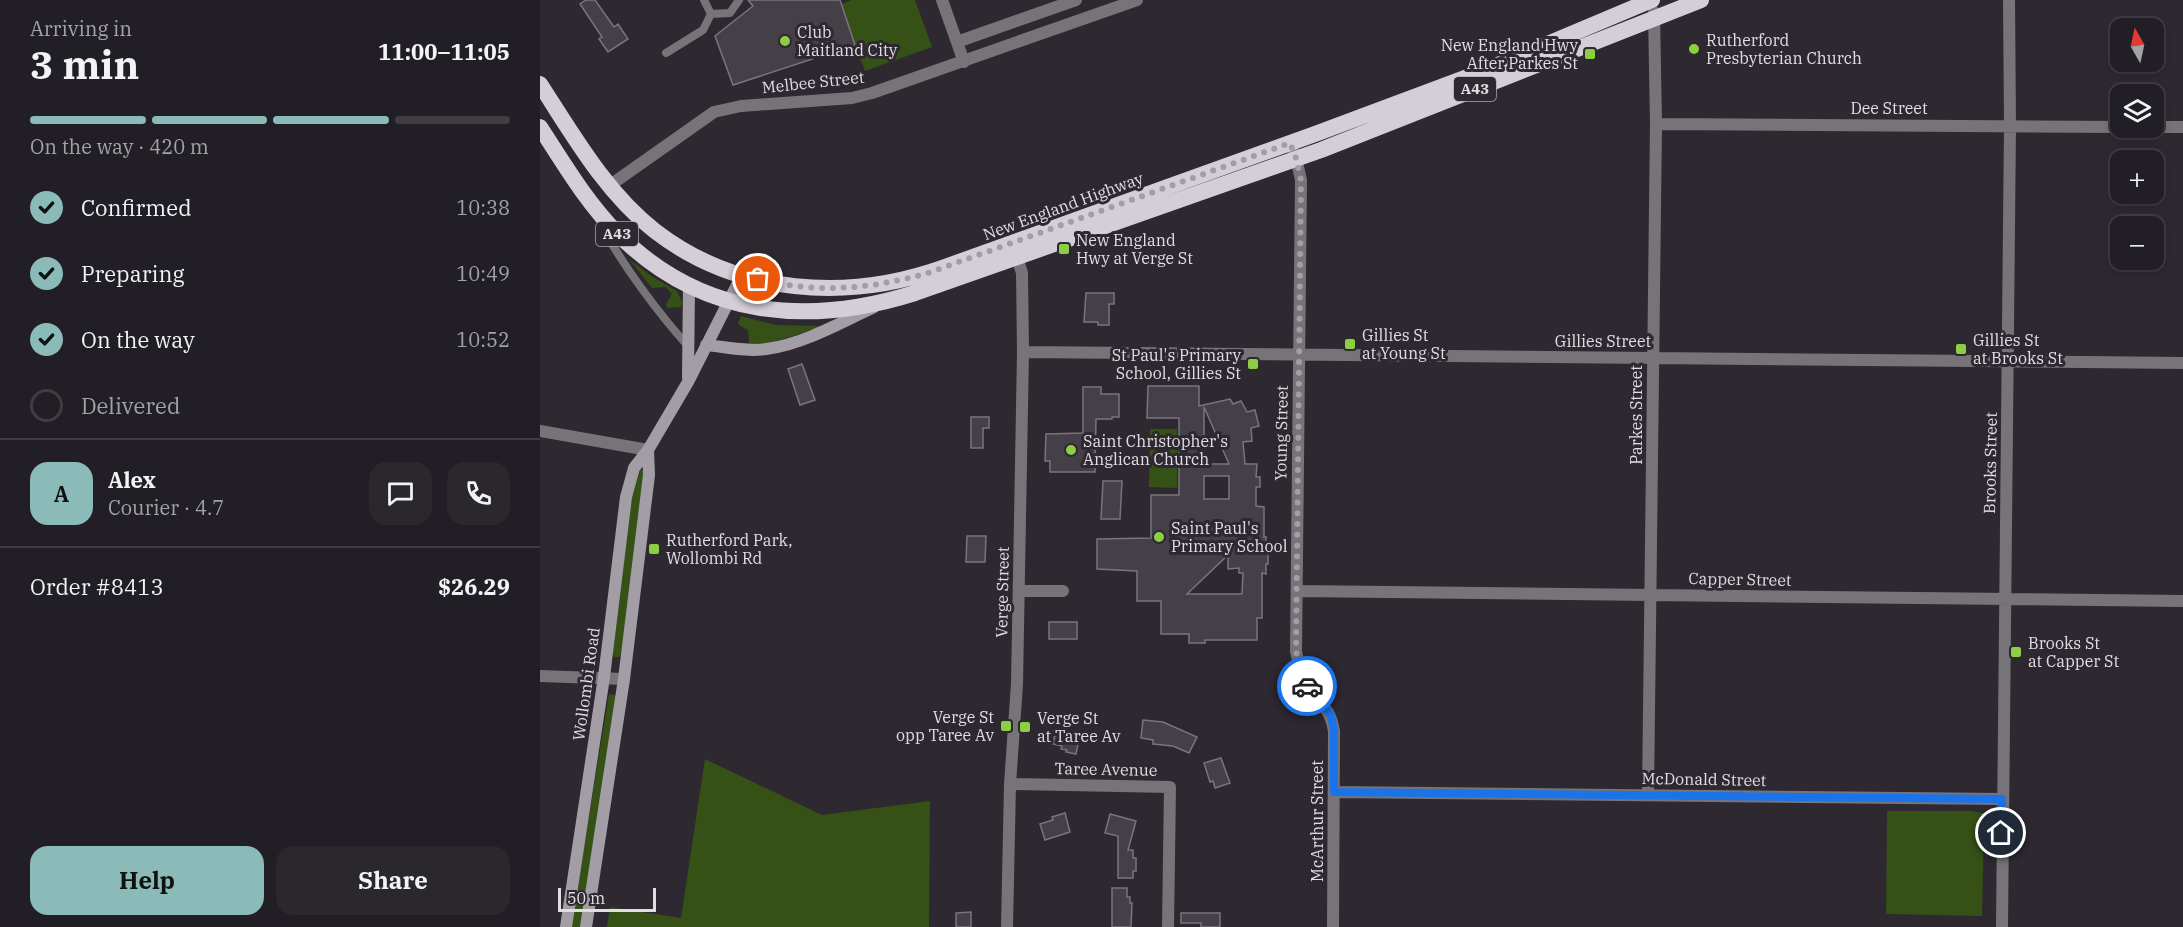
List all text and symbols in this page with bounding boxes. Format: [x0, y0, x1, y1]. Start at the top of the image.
text: Arriving in [30, 15, 132, 42]
north arrow [2110, 18, 2164, 72]
map controls [2110, 18, 2164, 270]
place label: Club Maitland City [797, 22, 898, 60]
place label: Rutherford Presbyterian Church [1706, 30, 1862, 68]
marker: Club Maitland City [778, 34, 792, 48]
place label: New England Hwy After Parkes St [1441, 35, 1578, 73]
text: 11:00–11:05 [378, 37, 510, 66]
text: 3 min [30, 39, 139, 90]
marker: Rutherford Presbyterian Church [1687, 42, 1701, 56]
marker: New England Hwy After Parkes St [1583, 47, 1597, 61]
street label: Melbee Street [761, 67, 866, 97]
road number: A43 [1454, 77, 1496, 101]
button: layers [2110, 84, 2164, 138]
street label: Dee Street [1850, 98, 1928, 118]
text: On the way · 420 m [30, 133, 209, 160]
button: + [2110, 150, 2164, 204]
street label: New England Highway [980, 168, 1146, 244]
icon: check [30, 191, 63, 224]
text: Confirmed [81, 193, 192, 222]
text: 10:38 [456, 194, 510, 221]
button: − [2110, 216, 2164, 270]
road number: A43 [596, 222, 638, 246]
place label: New England Hwy at Verge St [1076, 230, 1193, 268]
marker: New England Hwy at Verge St [1057, 242, 1071, 256]
pin [732, 253, 783, 304]
icon: check [30, 257, 63, 290]
text: Preparing [81, 259, 185, 288]
text: 10:49 [456, 260, 510, 287]
icon: bag [741, 262, 774, 295]
icon: check [30, 323, 63, 356]
text: On the way [81, 325, 195, 354]
place label: Gillies St at Young St [1362, 325, 1446, 363]
text: 10:52 [456, 326, 510, 353]
place label: Gillies St at Brooks St [1973, 330, 2063, 368]
street label: Gillies Street [1555, 331, 1651, 351]
marker: Gillies St at Young St [1343, 337, 1357, 351]
marker: Gillies St at Brooks St [1954, 342, 1968, 356]
place label: St Paul's Primary School, Gillies St [1112, 345, 1241, 383]
marker: St Paul's Primary School, Gillies St [1246, 357, 1260, 371]
street label: Parkes Street [1626, 365, 1646, 465]
street label: Young Street [1270, 385, 1292, 481]
text: Delivered [81, 391, 180, 420]
street label: Brooks Street [1979, 412, 2001, 514]
place label: Saint Christopher's Anglican Church [1083, 431, 1228, 469]
marker: Saint Christopher's Anglican Church [1064, 443, 1078, 457]
button: chat [369, 462, 432, 525]
button: phone [447, 462, 510, 525]
text: Alex [108, 465, 156, 494]
text: A [54, 479, 69, 508]
text: Courier · 4.7 [108, 494, 224, 521]
place label: Saint Paul's Primary School [1171, 518, 1288, 556]
place label: Rutherford Park, Wollombi Rd [666, 530, 793, 568]
marker: Saint Paul's Primary School [1152, 530, 1166, 544]
marker: Rutherford Park, Wollombi Rd [647, 542, 661, 556]
street label: Verge Street [991, 546, 1013, 638]
street label: Capper Street [1688, 568, 1792, 590]
text: Order #8413 [30, 572, 164, 601]
text: $26.29 [438, 572, 510, 601]
street label: Wollombi Road [568, 626, 604, 742]
place label: Brooks St at Capper St [2028, 633, 2119, 671]
marker: Brooks St at Capper St [2009, 645, 2023, 659]
courier [1277, 656, 1337, 716]
icon: car [1291, 670, 1324, 703]
place label: Verge St opp Taree Av [896, 707, 994, 745]
place label: Verge St at Taree Av [1037, 708, 1121, 746]
marker: Verge St opp Taree Av [999, 719, 1013, 733]
marker: Verge St at Taree Av [1018, 720, 1032, 734]
street label: Taree Avenue [1054, 758, 1158, 780]
street label: McArthur Street [1307, 760, 1327, 882]
street label: McDonald Street [1641, 768, 1767, 790]
pin [1975, 807, 2026, 858]
icon: home [1984, 816, 2017, 849]
button: Help [30, 846, 264, 915]
button: Share [276, 846, 510, 915]
scale bar [558, 885, 656, 912]
text: 50 m [567, 888, 605, 908]

